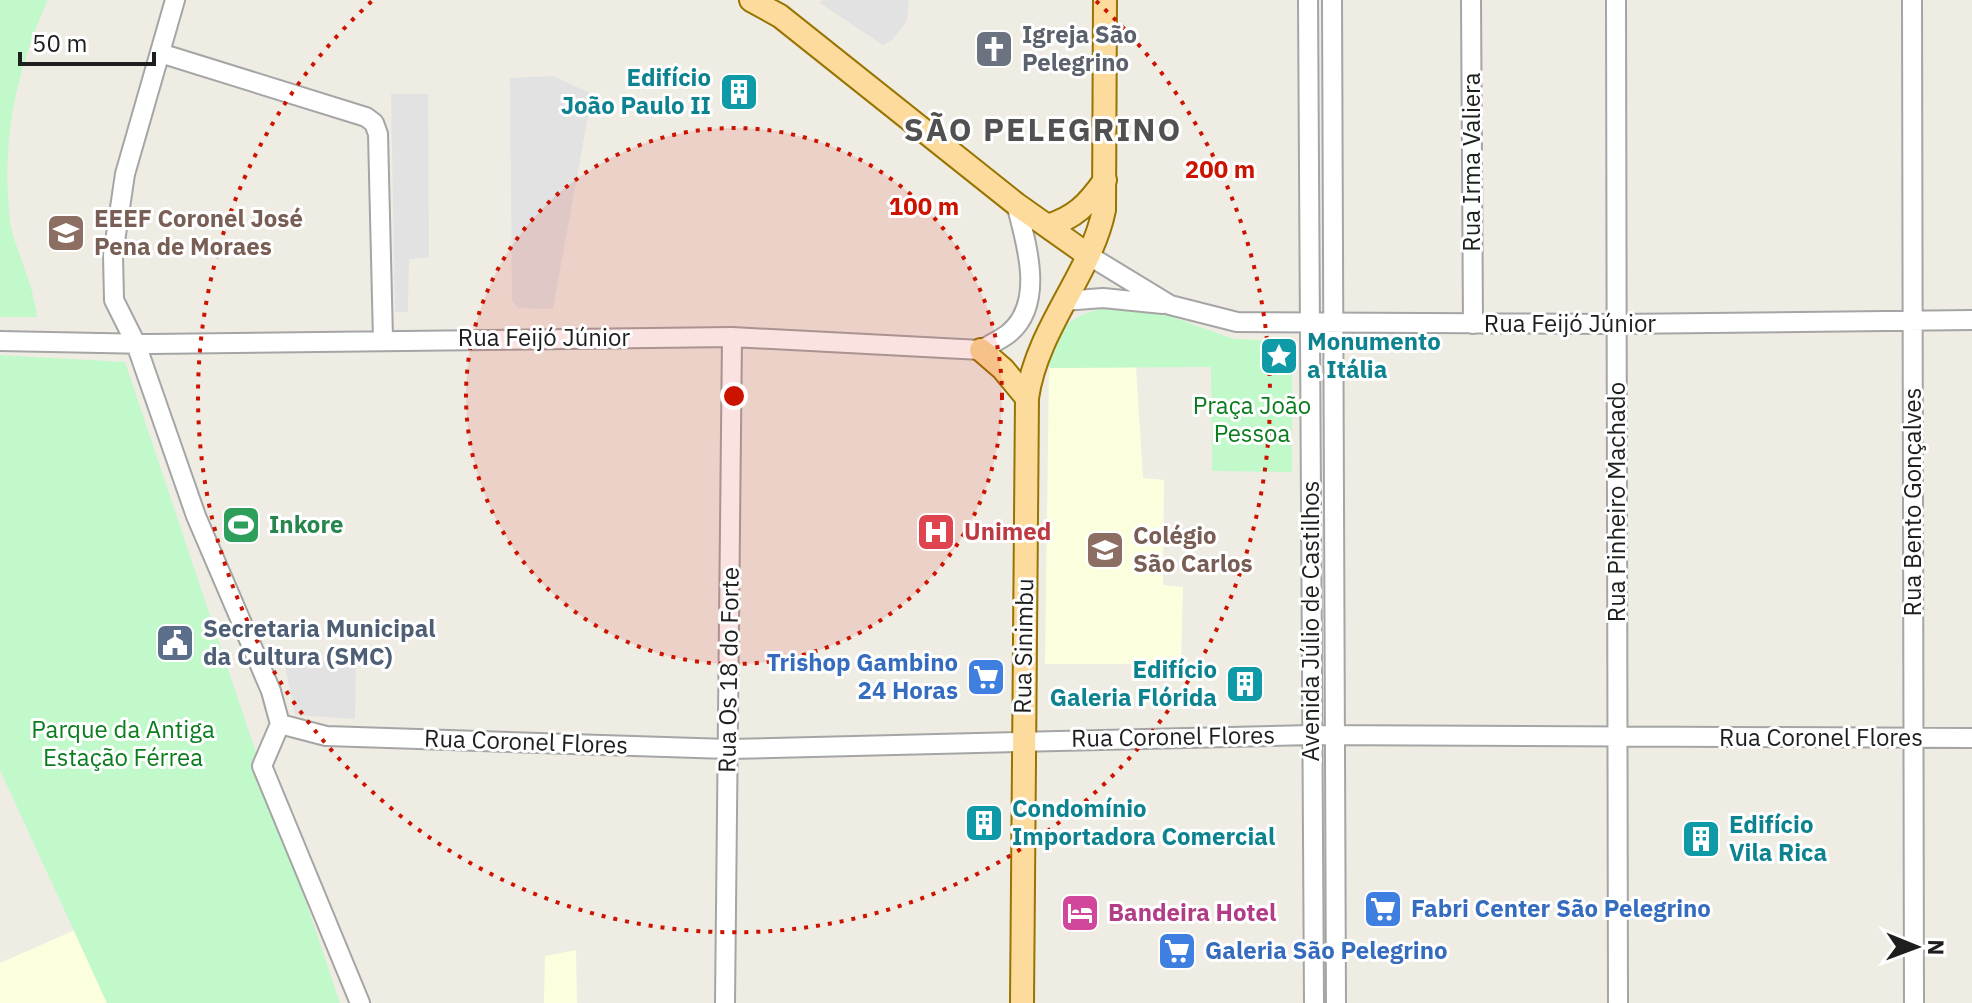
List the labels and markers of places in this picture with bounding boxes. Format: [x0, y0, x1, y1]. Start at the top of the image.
place label: Igreja São Pelegrino [1022, 18, 1137, 78]
church icon: Igreja São Pelegrino [973, 28, 1015, 70]
place label: Edifício João Paulo II [561, 61, 711, 121]
building icon: Edifício João Paulo II [718, 71, 760, 113]
place label: EEEF Coronel José Pena de Moraes [94, 202, 303, 262]
school or university icon: EEEF Coronel José Pena de Moraes [45, 212, 87, 254]
place label: Monumento a Itália [1307, 325, 1441, 385]
place icon: Monumento a Itália [1258, 335, 1300, 377]
centre of rings [720, 382, 748, 410]
sports icon: Inkore [220, 504, 262, 546]
place label: Inkore [269, 508, 343, 540]
hospital icon: Unimed [915, 511, 957, 553]
place label: Unimed [964, 515, 1051, 547]
place label: Colégio São Carlos [1133, 519, 1253, 579]
school or university icon: Colégio São Carlos [1084, 529, 1126, 571]
place label: Secretaria Municipal da Cultura (SMC) [203, 612, 436, 672]
public building icon: Secretaria Municipal da Cultura (SMC) [154, 622, 196, 664]
place label: Trishop Gambino 24 Horas [767, 646, 958, 706]
place label: Edifício Galeria Flórida [1050, 653, 1217, 713]
supermarket icon: Trishop Gambino 24 Horas [965, 656, 1007, 698]
building icon: Edifício Galeria Flórida [1224, 663, 1266, 705]
place label: Condomínio Importadora Comercial [1012, 792, 1275, 852]
building icon: Condomínio Importadora Comercial [963, 802, 1005, 844]
place label: Edifício Vila Rica [1729, 808, 1827, 868]
building icon: Edifício Vila Rica [1680, 818, 1722, 860]
supermarket icon: Fabri Center São Pelegrino [1362, 888, 1404, 930]
hotel icon: Bandeira Hotel [1059, 892, 1101, 934]
place label: Fabri Center São Pelegrino [1411, 892, 1711, 924]
place label: Bandeira Hotel [1108, 896, 1276, 928]
supermarket icon: Galeria São Pelegrino [1156, 930, 1198, 972]
place label: Galeria São Pelegrino [1205, 934, 1448, 966]

